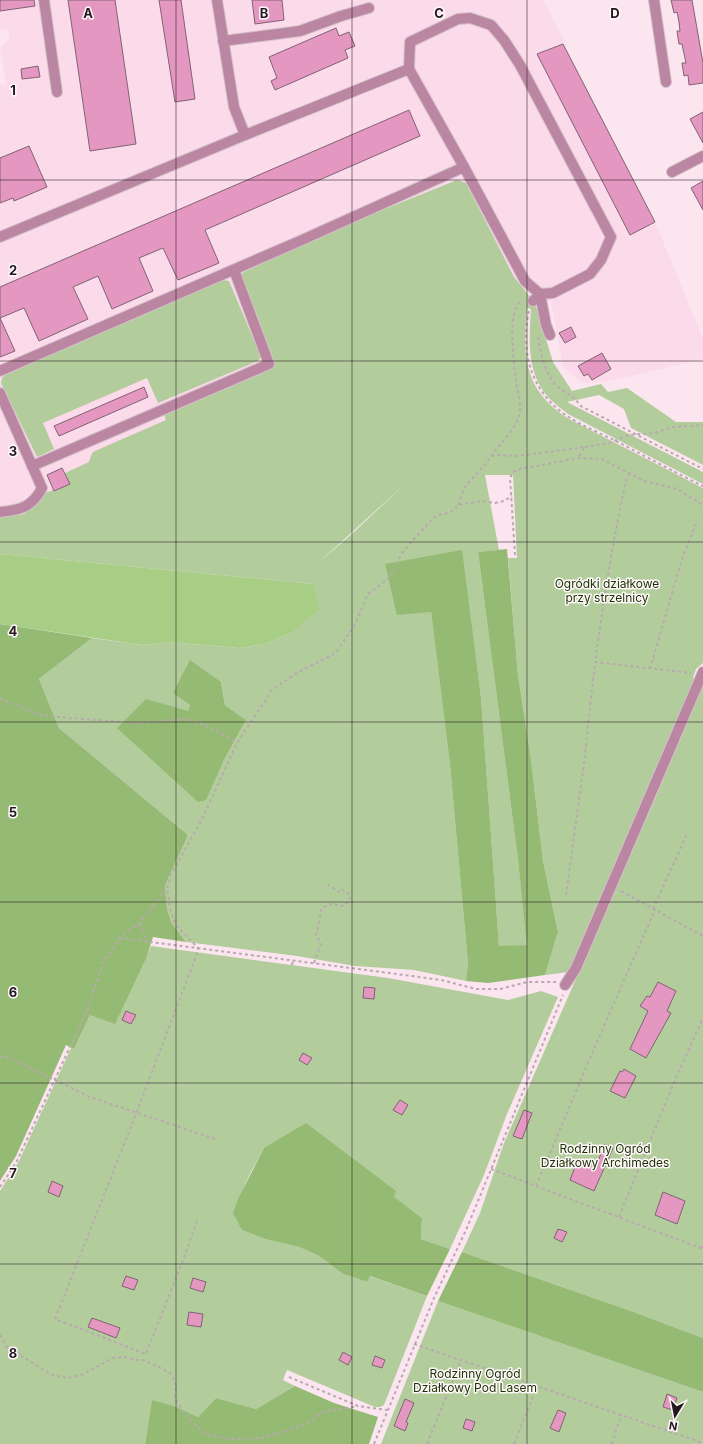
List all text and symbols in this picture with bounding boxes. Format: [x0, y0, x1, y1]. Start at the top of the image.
text: A [83, 5, 93, 21]
text: B [260, 5, 269, 21]
text: C [434, 5, 444, 21]
text: D [610, 5, 620, 21]
text: 1 [10, 82, 16, 98]
text: 2 [9, 262, 17, 278]
text: 3 [9, 443, 17, 459]
park label: Ogródki działkowe przy strzelnicy [555, 576, 659, 605]
text: 4 [9, 623, 18, 639]
text: 5 [9, 804, 17, 820]
text: 6 [9, 984, 17, 1000]
park label: Rodzinny Ogród Działkowy Archimedes [541, 1141, 669, 1170]
text: 7 [9, 1165, 17, 1181]
text: 8 [9, 1345, 17, 1361]
park label: Rodzinny Ogród Działkowy Pod Lasem [413, 1366, 537, 1395]
north arrow [655, 1396, 695, 1436]
text: N [668, 1418, 679, 1433]

